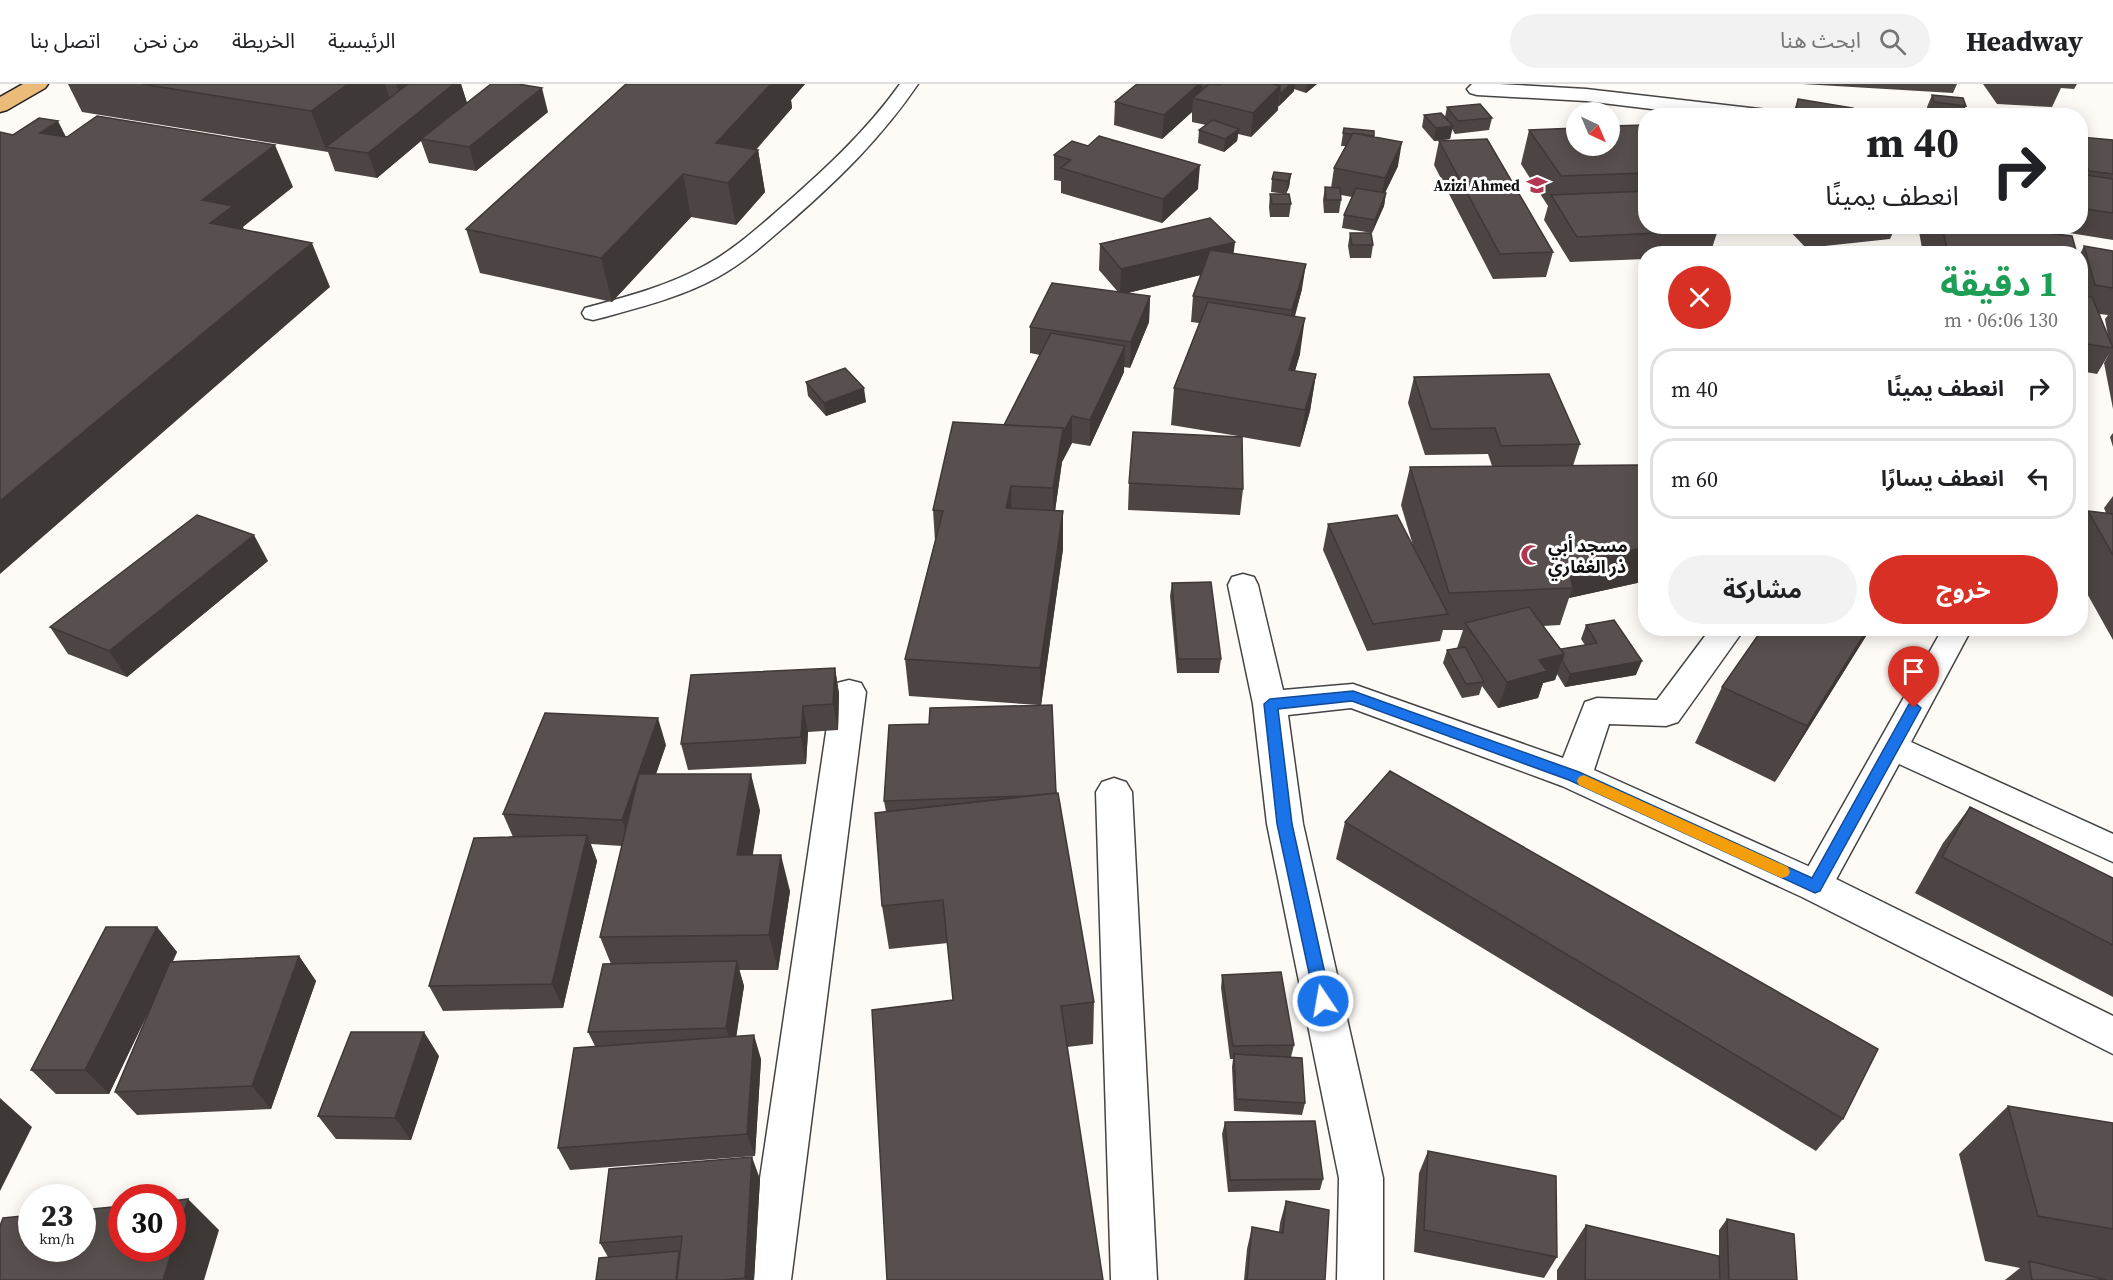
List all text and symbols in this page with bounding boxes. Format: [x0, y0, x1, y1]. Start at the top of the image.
search box [1510, 14, 1930, 68]
text: Headway [1966, 22, 2083, 60]
text: ابحث هنا [1780, 25, 1861, 55]
icon: search [1876, 25, 1909, 58]
text: اتصل بنا [30, 26, 100, 55]
text: من نحن [133, 26, 199, 55]
text: الخريطة [232, 26, 295, 55]
text: الرئيسية [328, 26, 395, 55]
north arrow [1566, 102, 1620, 156]
map controls [1566, 102, 1620, 156]
text: 40 m [1866, 113, 1959, 171]
icon: right [1980, 132, 2058, 210]
school or university icon: Azizi Ahmed [1525, 173, 1549, 197]
place label: Azizi Ahmed [1434, 175, 1520, 196]
text: انعطف يمينًا [1825, 177, 1959, 214]
text: 1 دقيقة [1940, 259, 2058, 308]
button: close [1668, 266, 1731, 329]
text: 130 m · 06:06 [1944, 306, 2058, 334]
icon: right [2022, 372, 2055, 405]
text: انعطف يمينًا [1887, 373, 2004, 403]
text: 40 m [1671, 374, 1718, 404]
icon: left [2022, 462, 2055, 495]
text: انعطف يسارًا [1881, 463, 2004, 493]
text: 60 m [1671, 464, 1718, 494]
place label: مسجد أبي ذر الغفاري [1548, 533, 1628, 581]
mosque icon: مسجد أبي ذر الغفاري [1519, 543, 1543, 567]
button: مشاركة [1668, 555, 1857, 624]
button: خروج [1869, 555, 2058, 624]
pin [1888, 646, 1939, 708]
icon: arrive [1897, 655, 1930, 688]
position arrow [1291, 969, 1355, 1033]
speed limit sign: 30 [108, 1184, 186, 1262]
text: 23 [41, 1195, 73, 1236]
text: km/h [39, 1228, 75, 1249]

